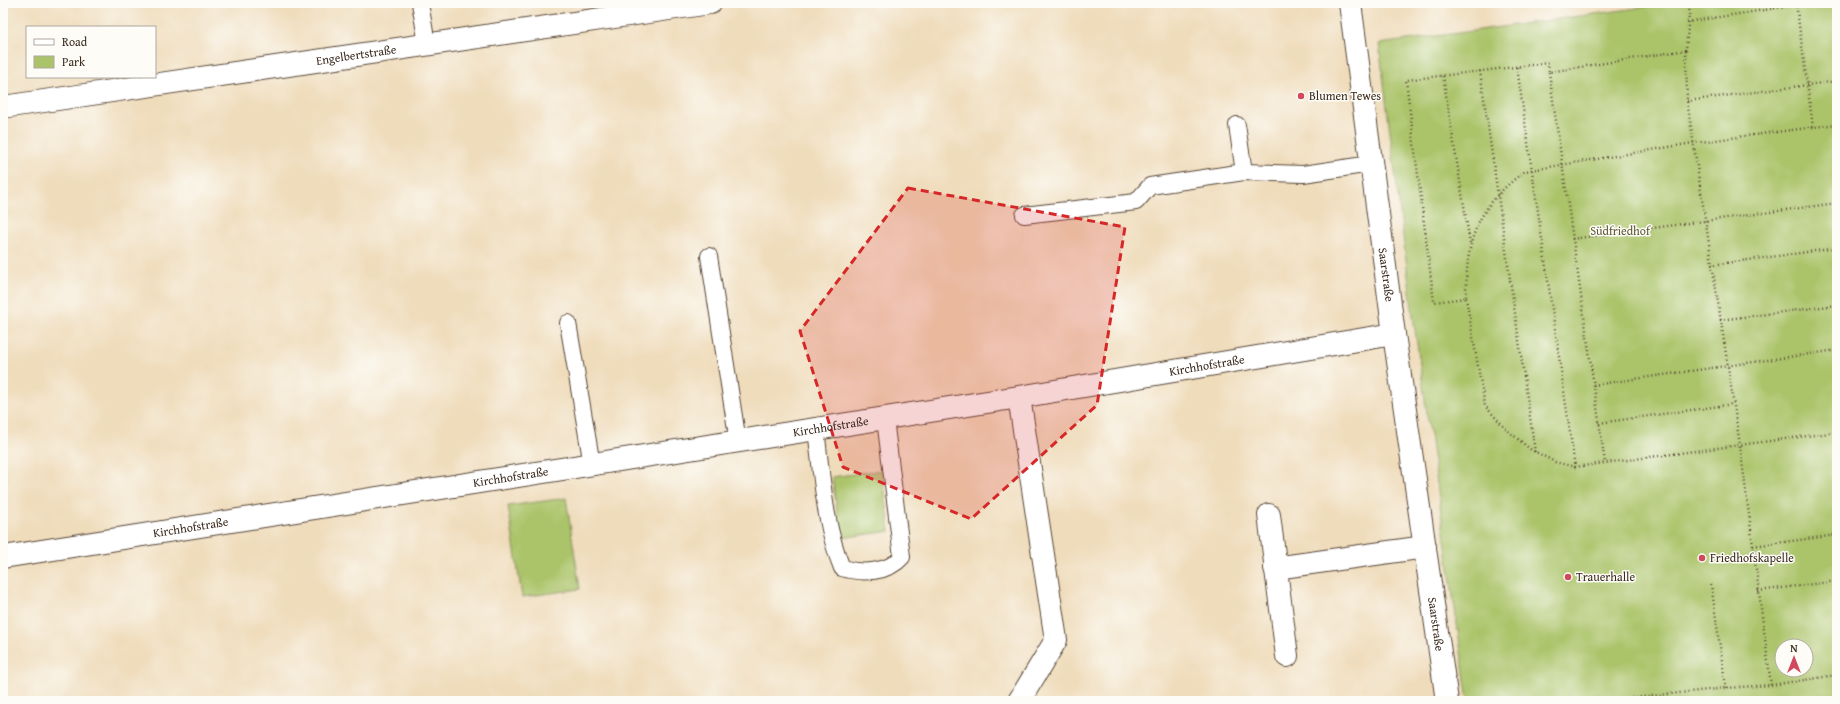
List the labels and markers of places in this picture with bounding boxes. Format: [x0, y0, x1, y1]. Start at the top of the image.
place label: Blumen Tewes [1309, 87, 1381, 104]
marker: Blumen Tewes [1296, 91, 1306, 101]
place label: Friedhofskapelle [1710, 549, 1794, 566]
marker: Friedhofskapelle [1697, 553, 1707, 563]
place label: Trauerhalle [1576, 568, 1635, 585]
marker: Trauerhalle [1563, 572, 1573, 582]

